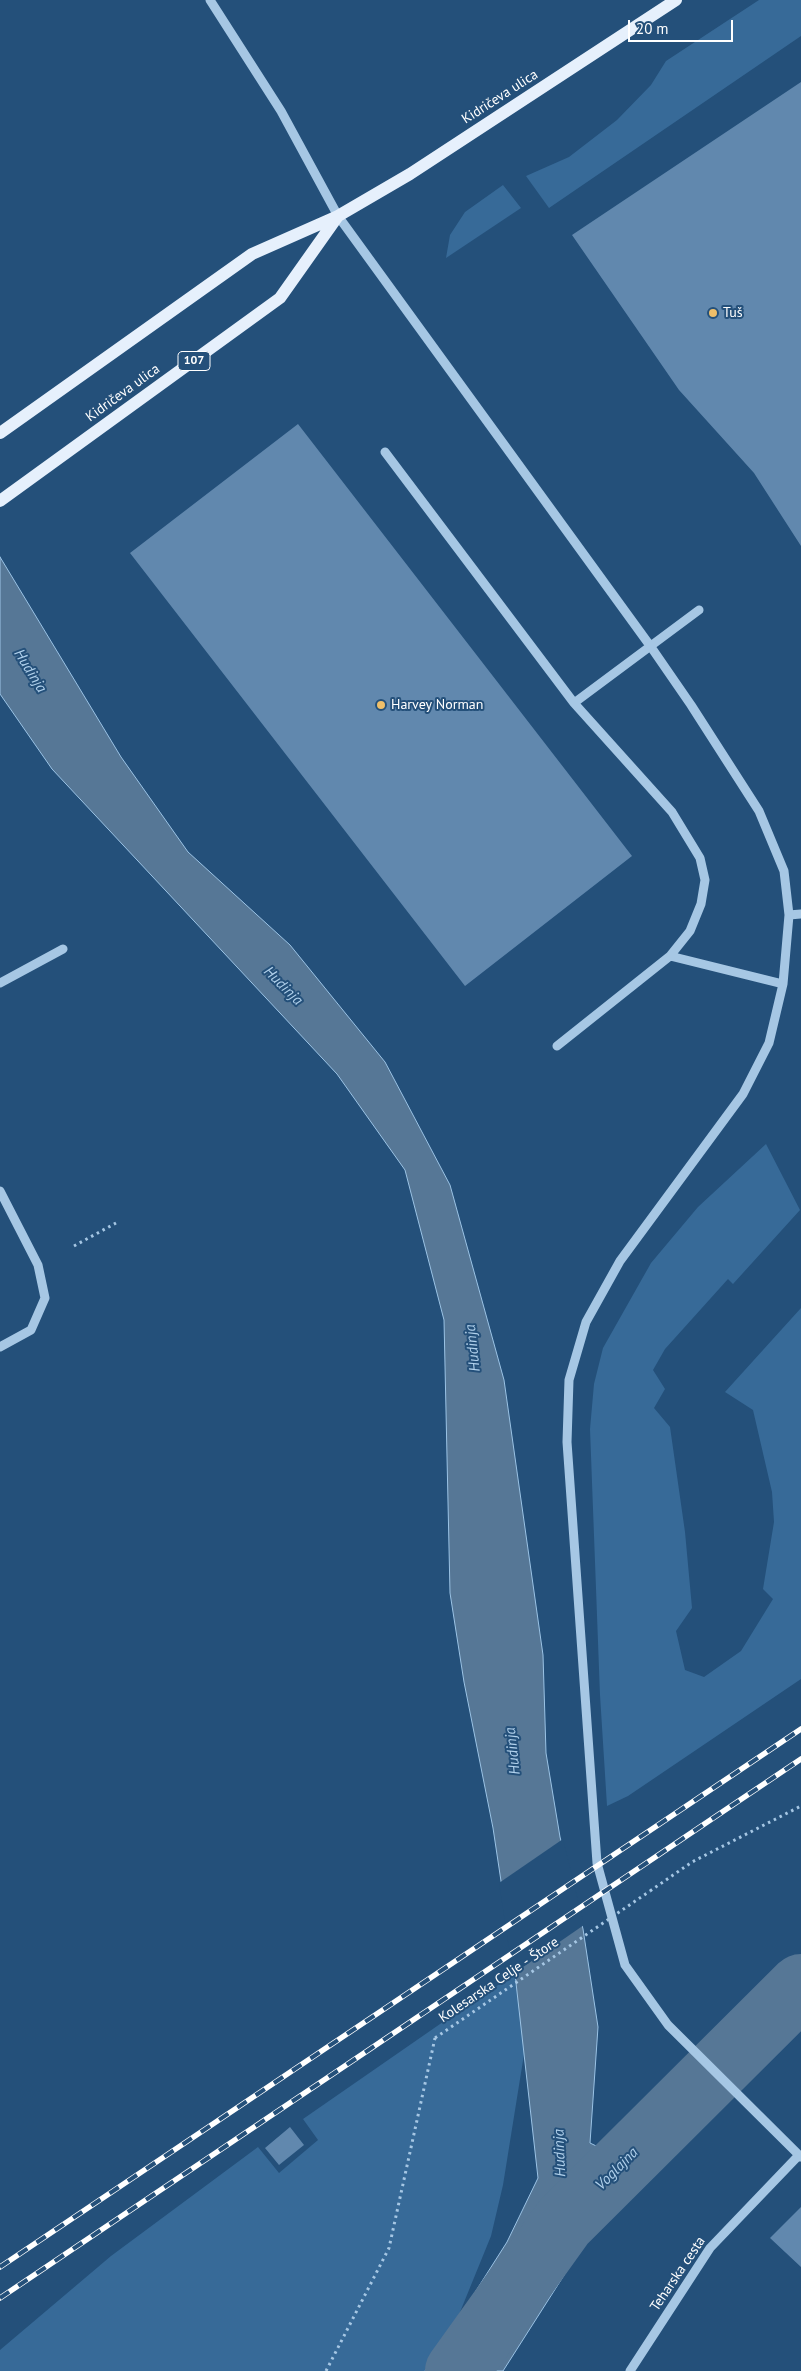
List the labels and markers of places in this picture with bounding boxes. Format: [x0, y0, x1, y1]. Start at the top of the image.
place label: Tuš [723, 305, 743, 321]
marker: Tuš [707, 307, 719, 319]
place label: Harvey Norman [391, 697, 483, 713]
marker: Harvey Norman [375, 699, 387, 711]

